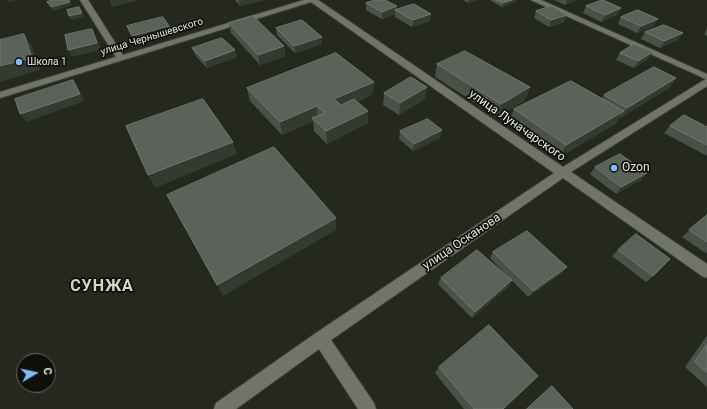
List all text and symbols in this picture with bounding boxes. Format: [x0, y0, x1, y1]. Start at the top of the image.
street label: улица Чернышевского [99, 16, 205, 58]
place label: Школа 1 [27, 56, 67, 68]
marker: Школа 1 [14, 57, 24, 67]
street label: улица Луначарского [466, 87, 568, 165]
place label: Ozon [622, 161, 650, 175]
marker: Ozon [609, 163, 619, 173]
street label: улица Осканова [420, 211, 504, 273]
district label: СУНЖА [70, 277, 134, 297]
north arrow [16, 353, 56, 393]
text: С [40, 367, 54, 376]

